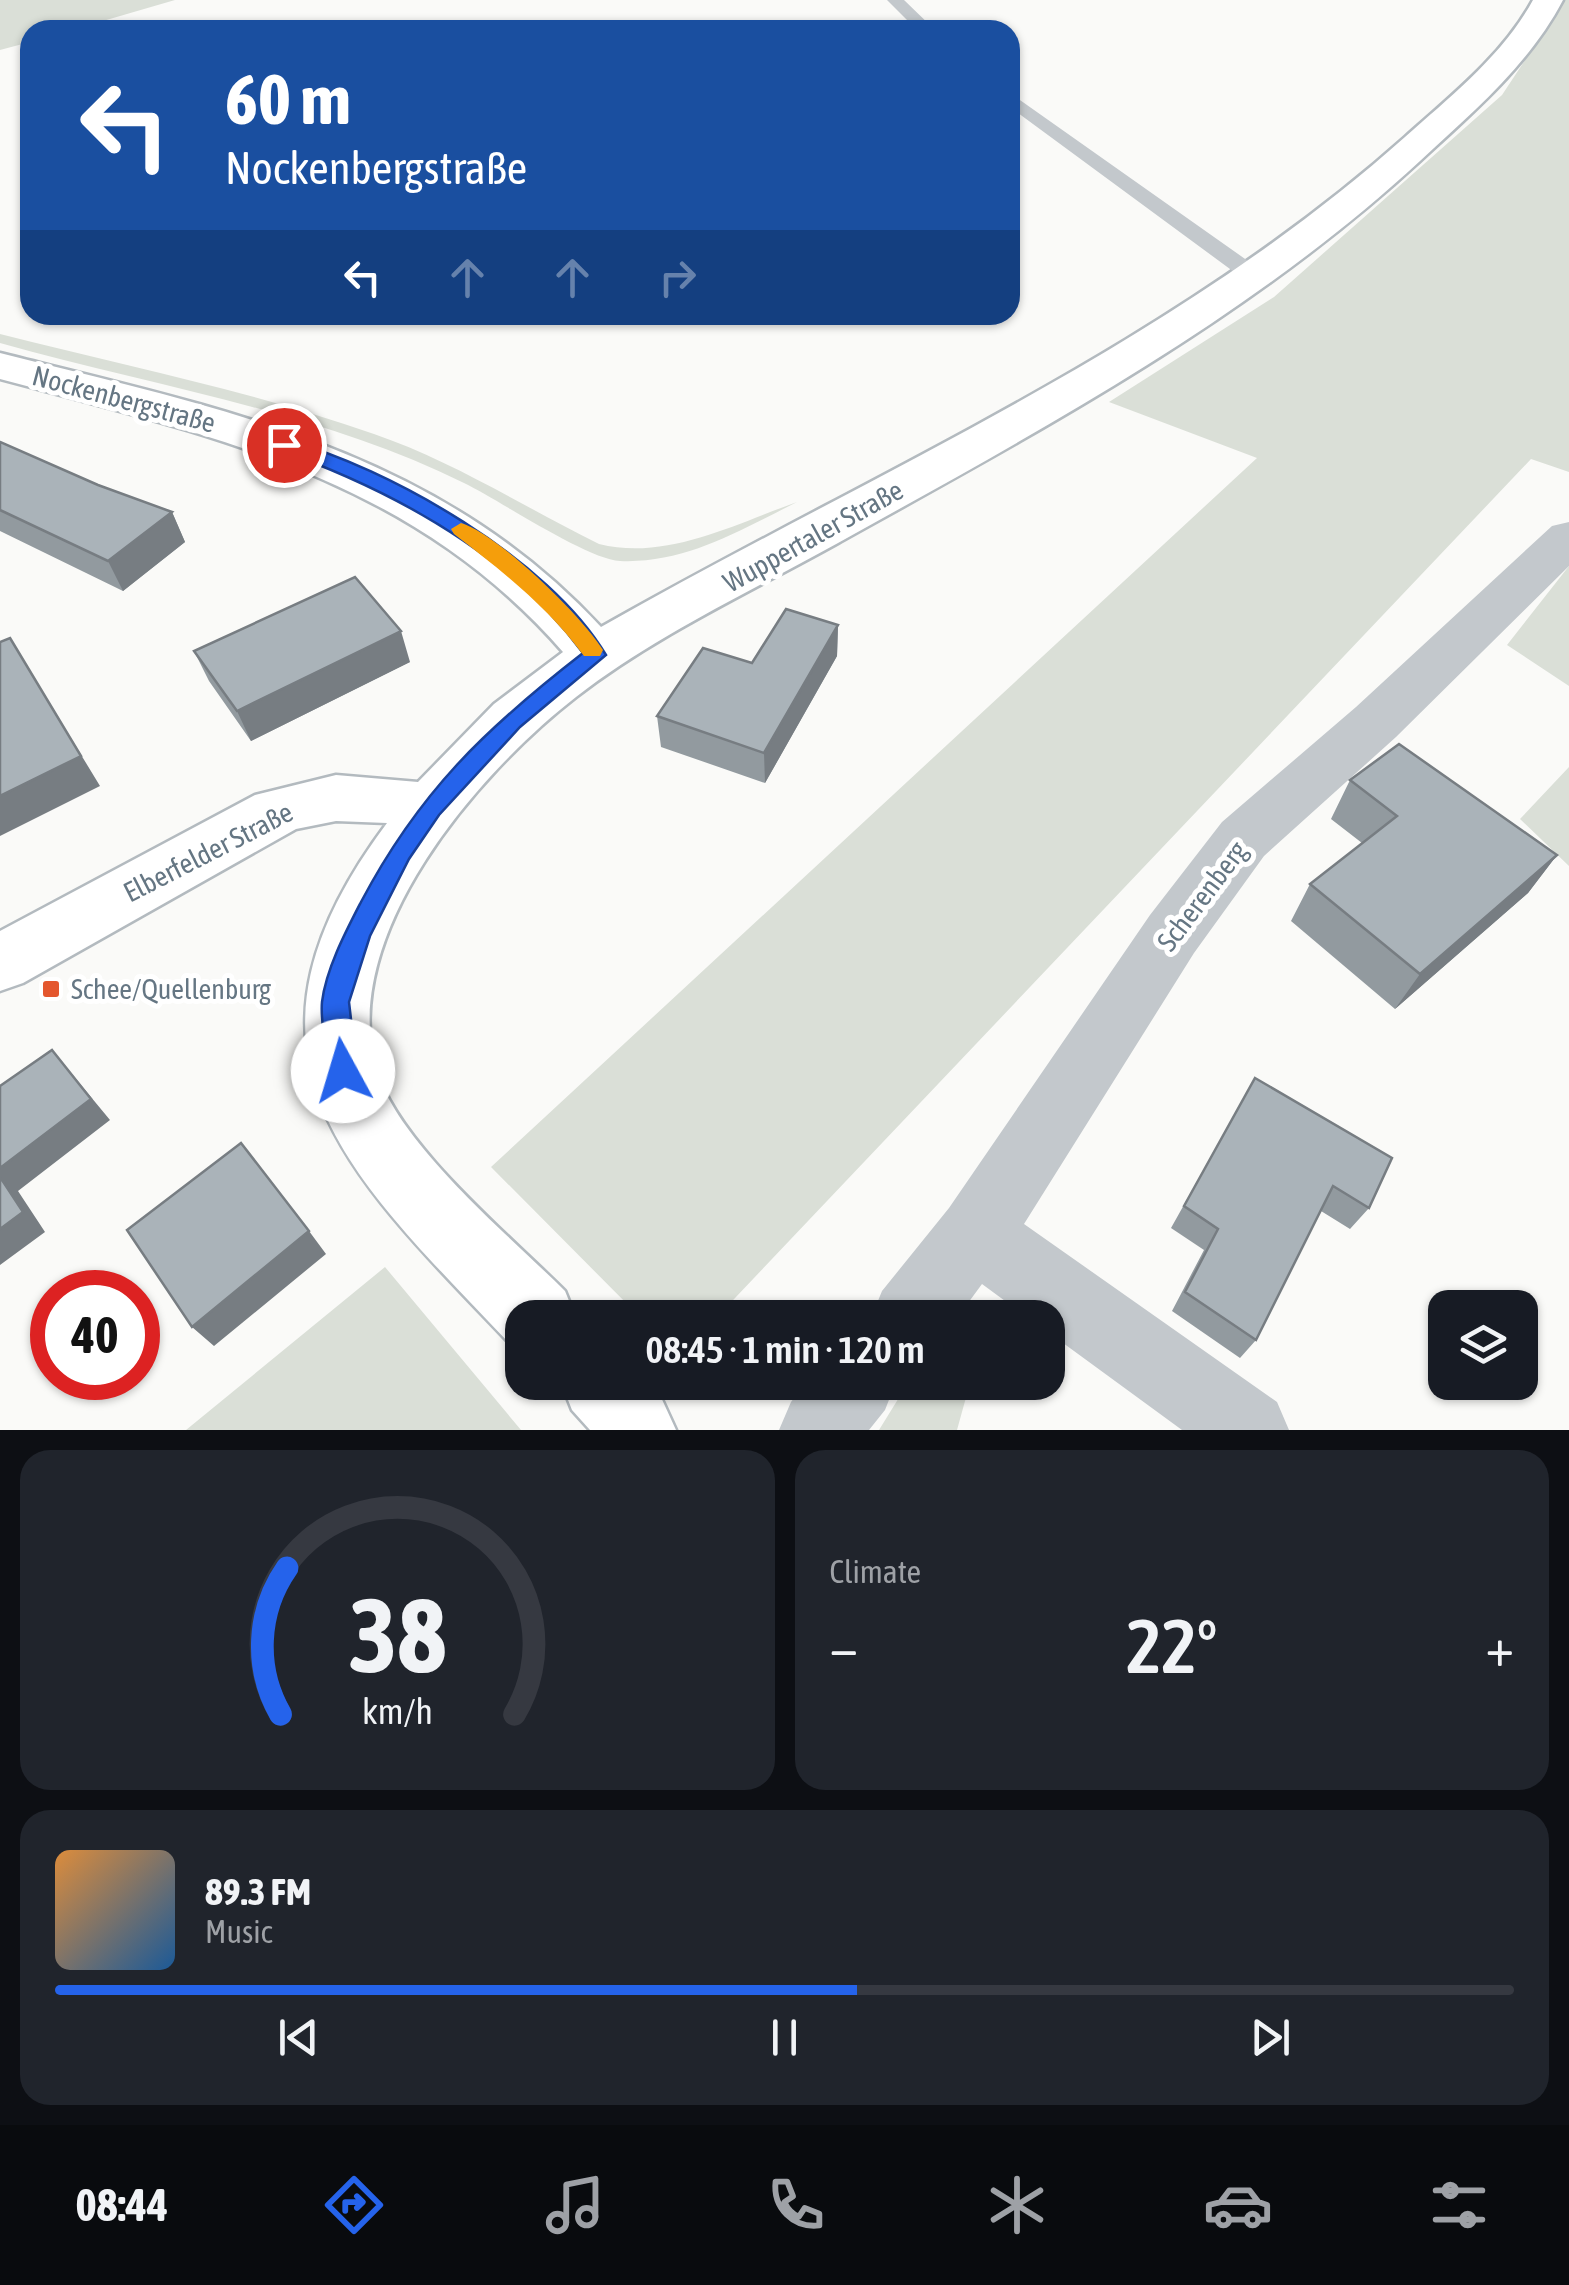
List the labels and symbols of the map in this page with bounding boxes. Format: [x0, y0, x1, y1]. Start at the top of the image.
street label: Nockenbergstraße [29, 359, 219, 439]
pin [242, 403, 327, 488]
street label: Wuppertaler Straße [718, 474, 908, 598]
street label: Elberfelder Straße [118, 796, 298, 908]
street label: Scherenberg [1151, 835, 1253, 957]
place label: Schee/Quellenburg [71, 973, 271, 1005]
marker: Schee/Quellenburg [40, 978, 62, 1000]
position arrow [291, 1019, 395, 1123]
speed limit sign: 40 [30, 1270, 160, 1400]

